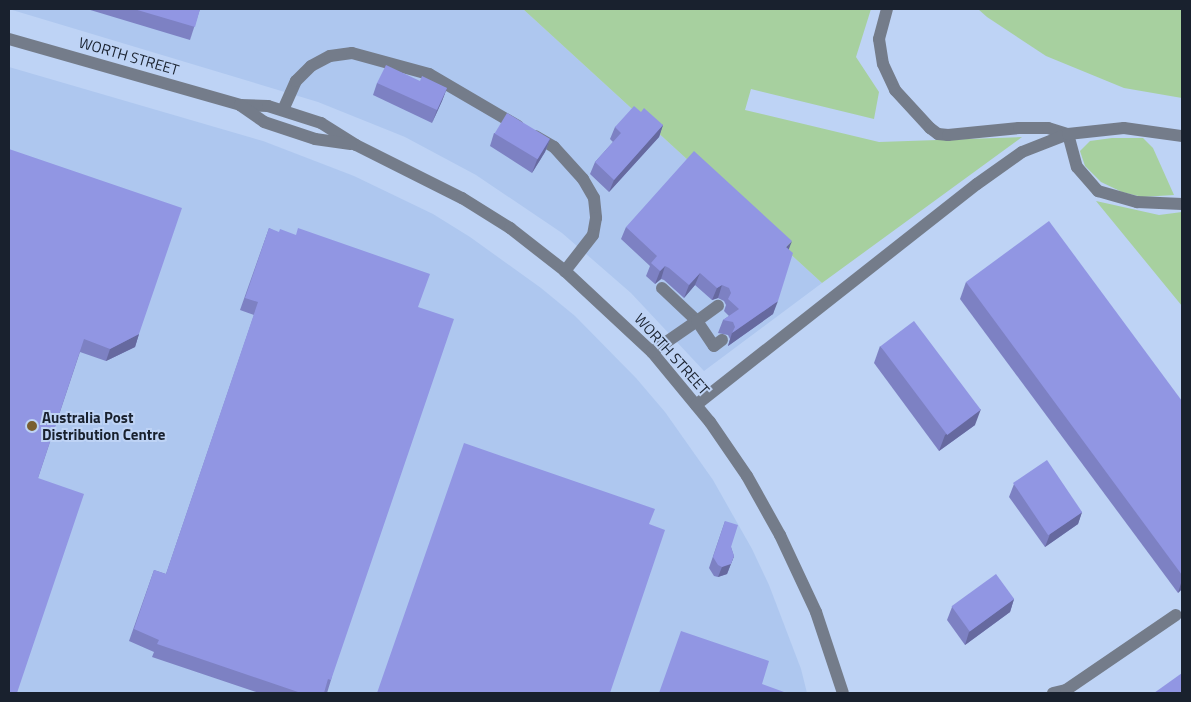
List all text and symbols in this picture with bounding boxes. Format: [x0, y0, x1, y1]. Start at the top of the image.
street label: WORTH STREET [77, 33, 181, 79]
street label: WORTH STREET [631, 310, 713, 398]
place label: Australia Post Distribution Centre [42, 408, 165, 443]
marker: Australia Post Distribution Centre [26, 420, 38, 432]

